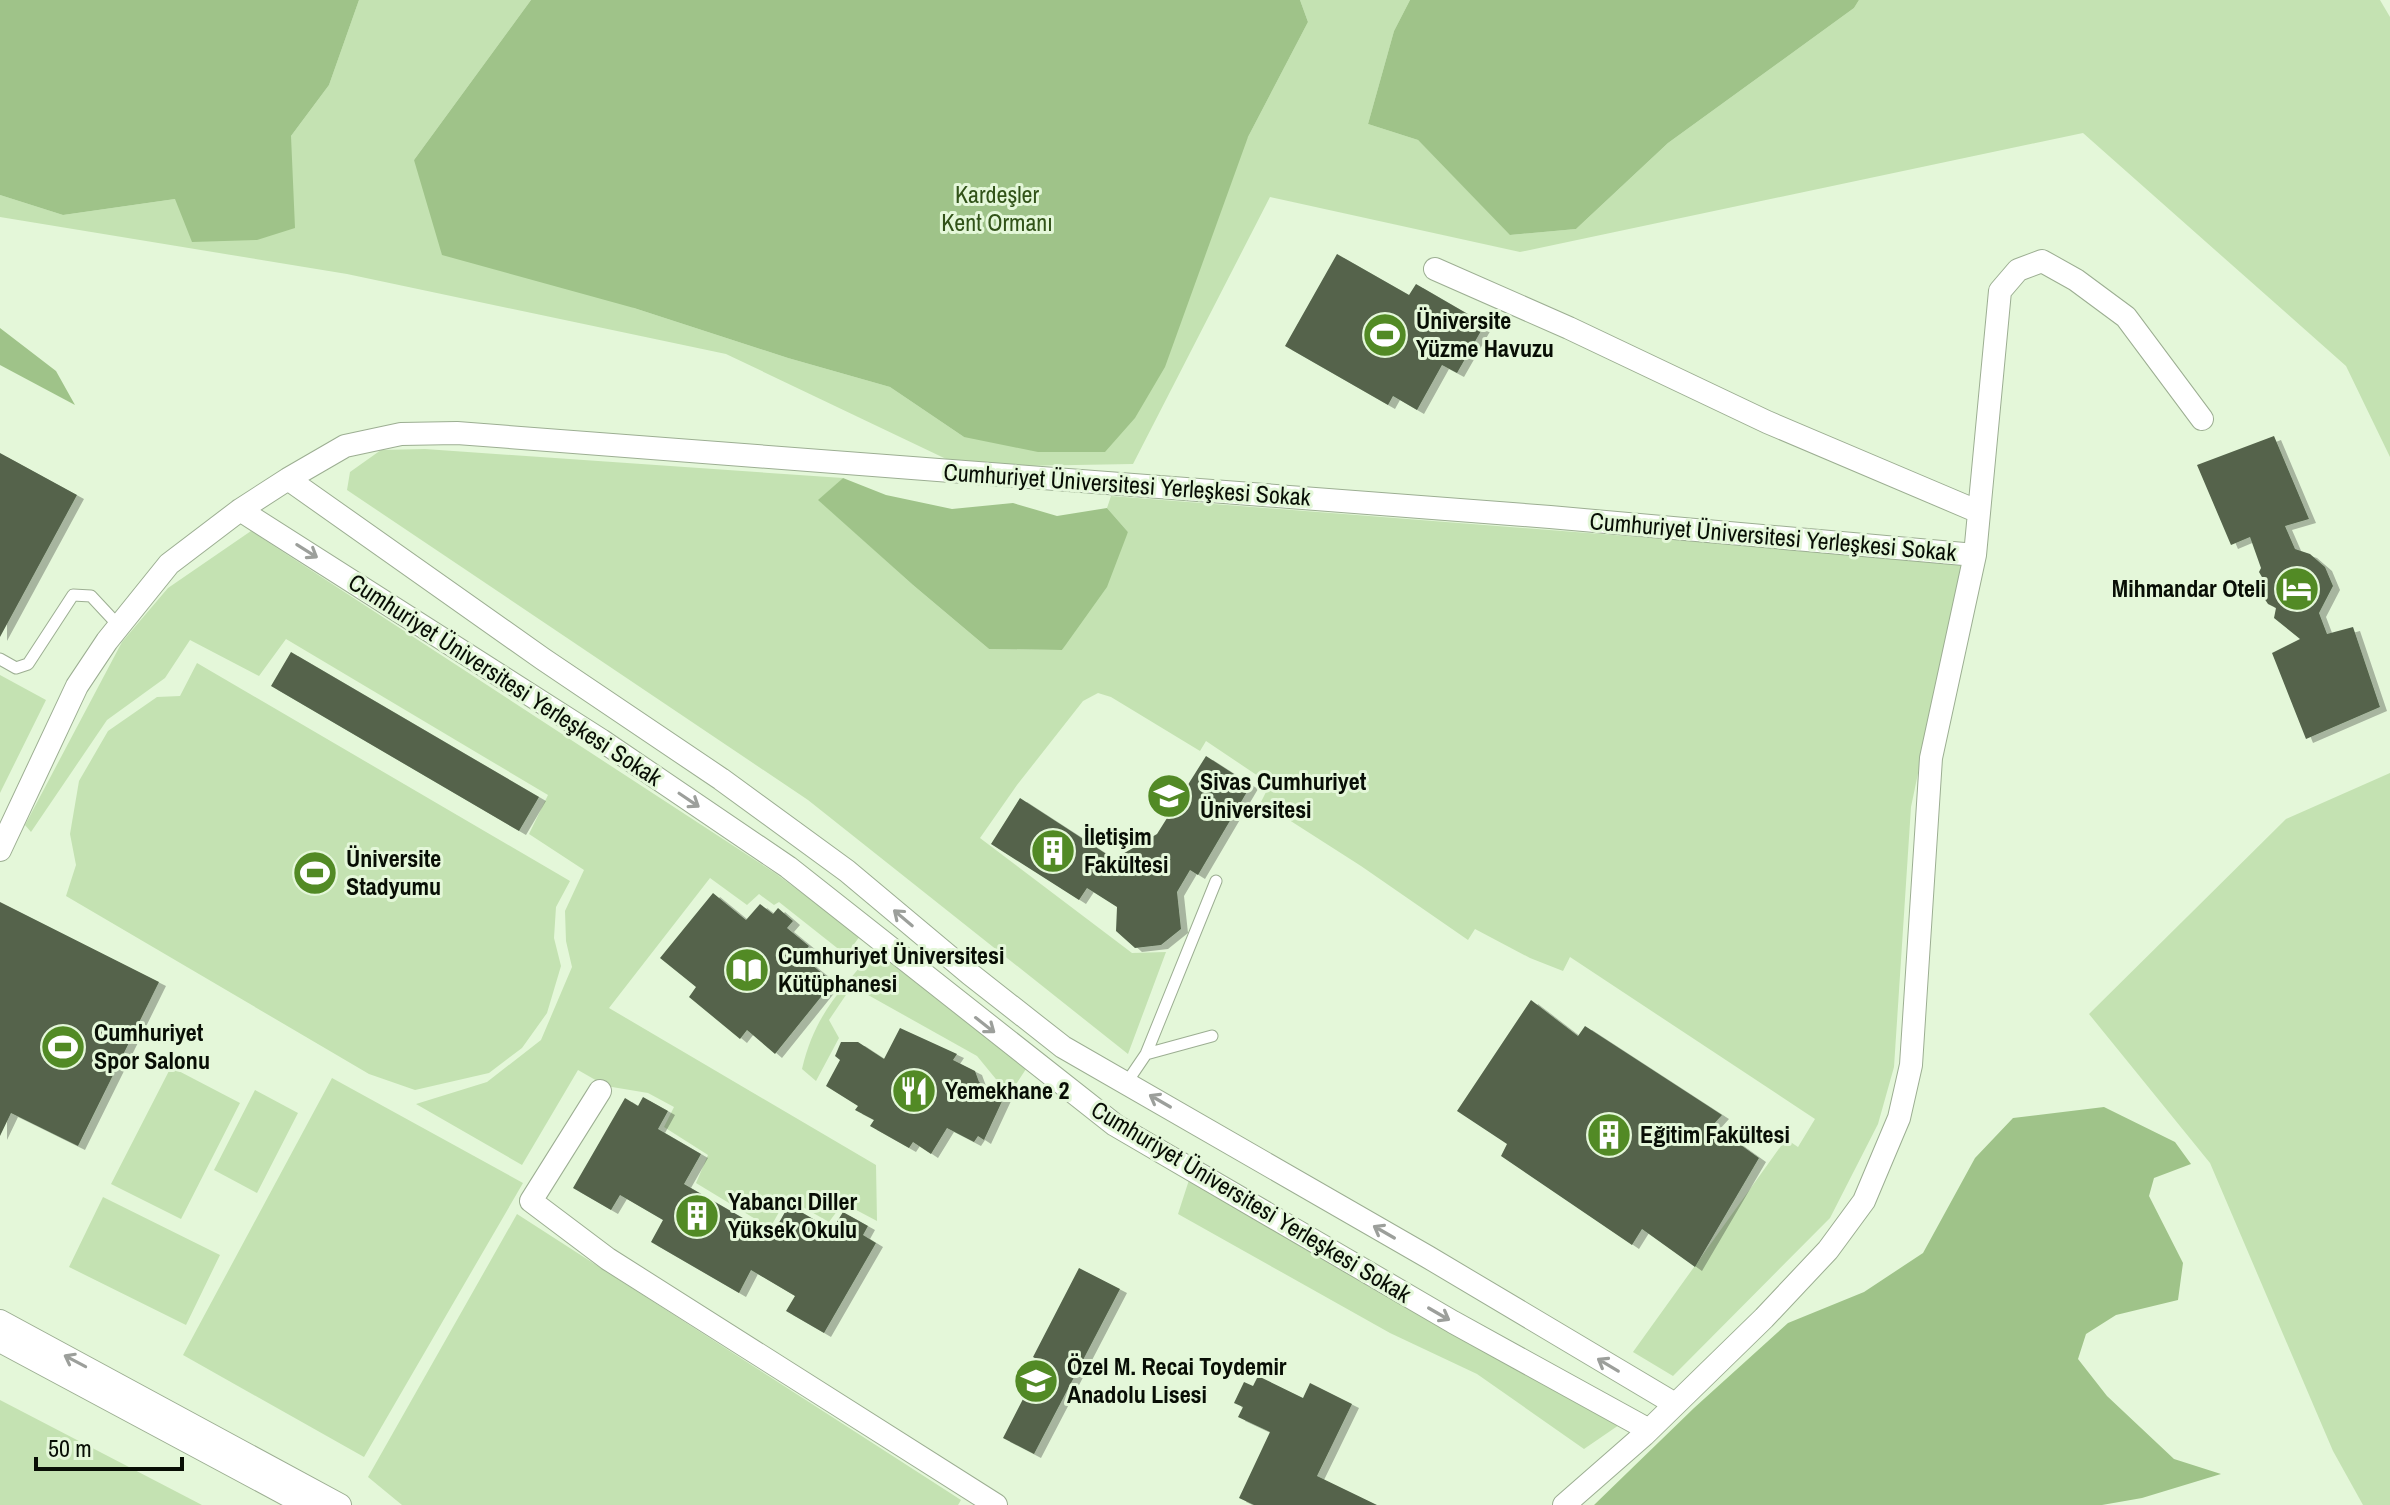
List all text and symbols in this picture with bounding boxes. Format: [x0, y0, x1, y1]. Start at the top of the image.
park label: Kardeşler Kent Ormanı [941, 178, 1053, 238]
place label: Üniversite Yüzme Havuzu [1416, 304, 1554, 364]
sports icon: Üniversite Yüzme Havuzu [1361, 311, 1409, 359]
street label: Cumhuriyet Üniversitesi Yerleşkesi Sokak [942, 455, 1312, 513]
street label: Cumhuriyet Üniversitesi Yerleşkesi Sokak [1588, 504, 1958, 568]
one-way arrow [295, 543, 318, 559]
hotel icon: Mihmandar Oteli [2273, 565, 2321, 613]
street label: Cumhuriyet Üniversitesi Yerleşkesi Sokak [343, 566, 669, 793]
place label: Mihmandar Oteli [2112, 572, 2266, 604]
place label: Sivas Cumhuriyet Üniversitesi [1200, 765, 1367, 825]
school or university icon: Sivas Cumhuriyet Üniversitesi [1145, 772, 1193, 820]
one-way arrow [677, 792, 699, 808]
place label: İletişim Fakültesi [1084, 820, 1168, 880]
building icon: İletişim Fakültesi [1029, 827, 1077, 875]
place label: Üniversite Stadyumu [346, 842, 441, 902]
sports icon: Üniversite Stadyumu [291, 849, 339, 897]
one-way arrow [894, 909, 914, 927]
place label: Cumhuriyet Üniversitesi Kütüphanesi [778, 939, 1004, 999]
library icon: Cumhuriyet Üniversitesi Kütüphanesi [723, 946, 771, 994]
place label: Cumhuriyet Spor Salonu [94, 1016, 210, 1076]
one-way arrow [974, 1016, 995, 1033]
sports icon: Cumhuriyet Spor Salonu [39, 1023, 87, 1071]
restaurant icon: Yemekhane 2 [890, 1067, 938, 1115]
place label: Yemekhane 2 [945, 1074, 1069, 1106]
street label: Cumhuriyet Üniversitesi Yerleşkesi Sokak [1086, 1093, 1418, 1310]
one-way arrow [1149, 1093, 1172, 1109]
building icon: Eğitim Fakültesi [1585, 1111, 1633, 1159]
place label: Eğitim Fakültesi [1640, 1118, 1790, 1150]
place label: Yabancı Diller Yüksek Okulu [728, 1185, 857, 1245]
building icon: Yabancı Diller Yüksek Okulu [673, 1192, 721, 1240]
one-way arrow [1373, 1224, 1397, 1239]
one-way arrow [1427, 1307, 1451, 1322]
place label: Özel M. Recai Toydemir Anadolu Lisesi [1067, 1350, 1287, 1410]
one-way arrow [63, 1353, 87, 1369]
one-way arrow [1597, 1356, 1620, 1372]
school or university icon: Özel M. Recai Toydemir Anadolu Lisesi [1012, 1357, 1060, 1405]
scale bar [36, 1421, 182, 1471]
text: 50 m [48, 1432, 92, 1464]

